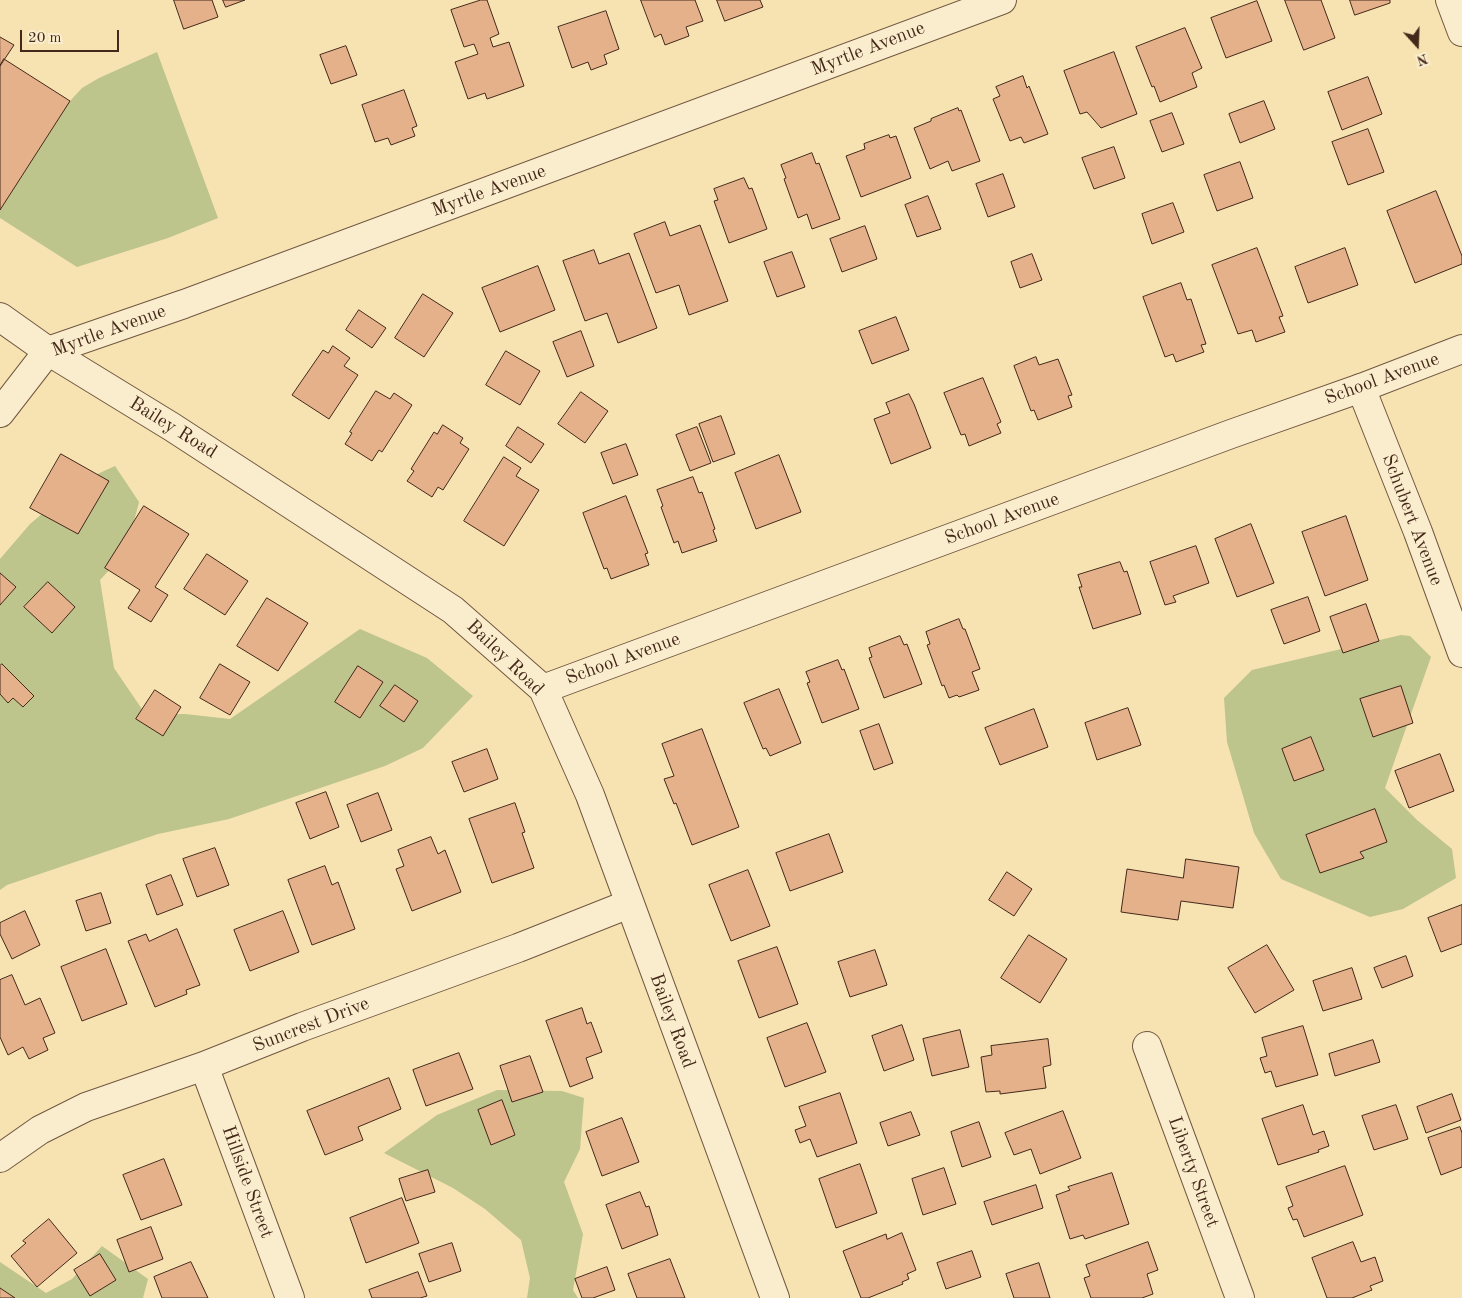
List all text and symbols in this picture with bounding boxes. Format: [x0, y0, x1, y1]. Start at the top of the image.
street label: Myrtle Avenue [808, 17, 928, 81]
scale bar [22, 20, 121, 52]
north arrow [1392, 20, 1442, 70]
text: 20 m [28, 31, 62, 46]
text: N [1415, 51, 1430, 68]
street label: Myrtle Avenue [429, 160, 549, 222]
street label: Myrtle Avenue [49, 300, 169, 362]
street label: School Avenue [1322, 348, 1442, 410]
street label: Bailey Road [125, 392, 221, 464]
street label: Schubert Avenue [1376, 451, 1448, 589]
street label: School Avenue [942, 488, 1062, 550]
street label: Bailey Road [461, 615, 549, 701]
street label: School Avenue [563, 628, 683, 690]
street label: Bailey Road [644, 970, 700, 1072]
street label: Suncrest Drive [250, 992, 372, 1058]
street label: Liberty Street [1162, 1113, 1224, 1231]
street label: Hillside Street [216, 1123, 278, 1241]

